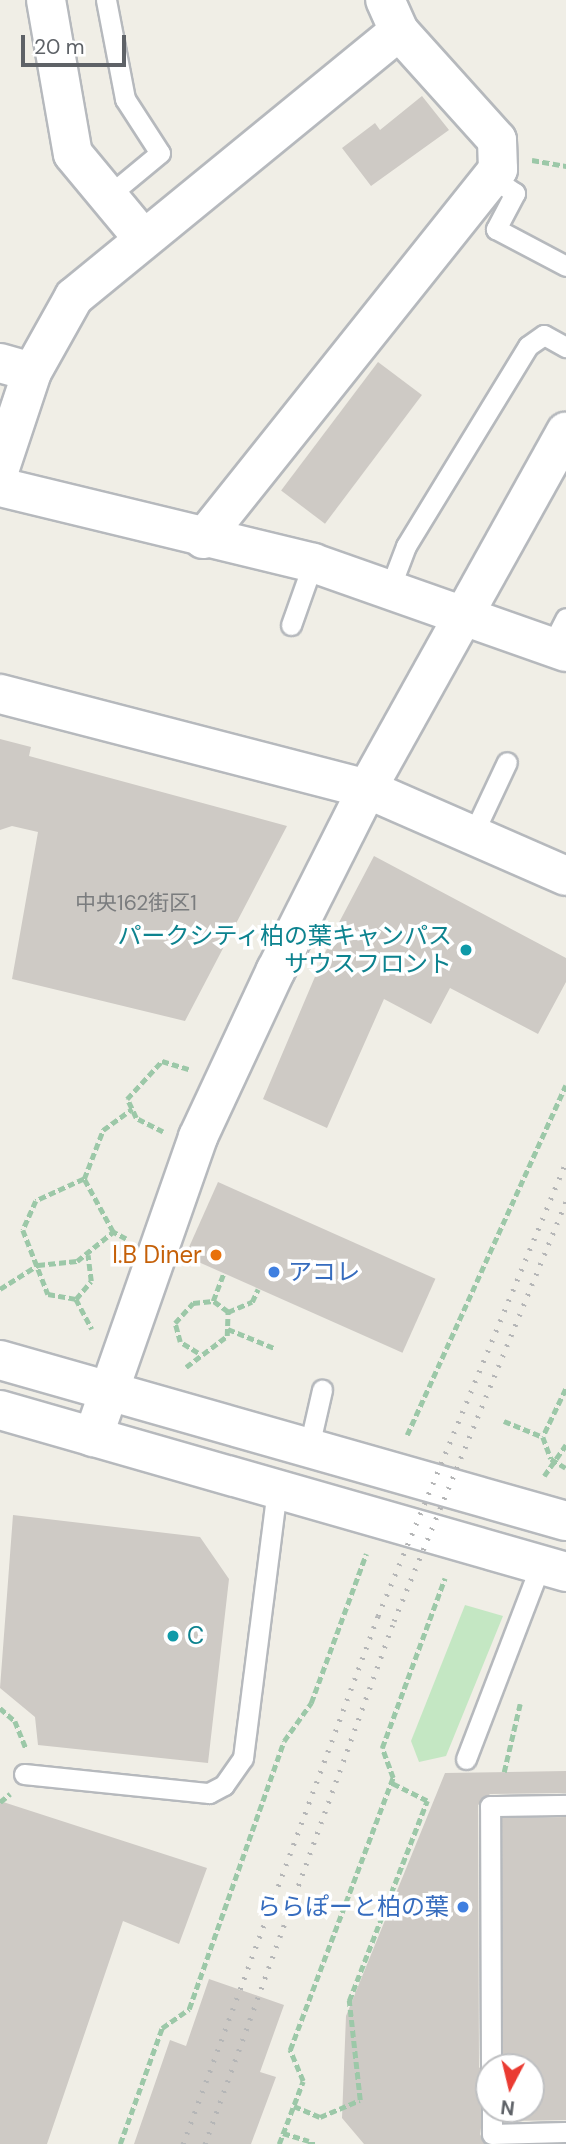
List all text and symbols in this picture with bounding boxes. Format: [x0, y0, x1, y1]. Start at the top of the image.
scale bar [24, 21, 130, 65]
text: 20 m [34, 33, 85, 61]
house number: 中央162街区1 [75, 890, 197, 916]
place label: パークシティ柏の葉キャンパス サウスフロント [116, 922, 452, 978]
marker: パークシティ柏の葉キャンパス サウスフロント [458, 942, 474, 958]
place label: I.B Diner [112, 1241, 202, 1269]
marker: I.B Diner [208, 1247, 224, 1263]
place label: アコレ [288, 1258, 360, 1286]
marker: アコレ [266, 1264, 282, 1280]
place label: C [187, 1622, 204, 1650]
marker: C [165, 1628, 181, 1644]
place label: ららぽーと柏の葉 [257, 1893, 449, 1921]
marker: ららぽーと柏の葉 [455, 1899, 471, 1915]
north arrow [475, 2053, 545, 2123]
text: N [499, 2094, 516, 2121]

